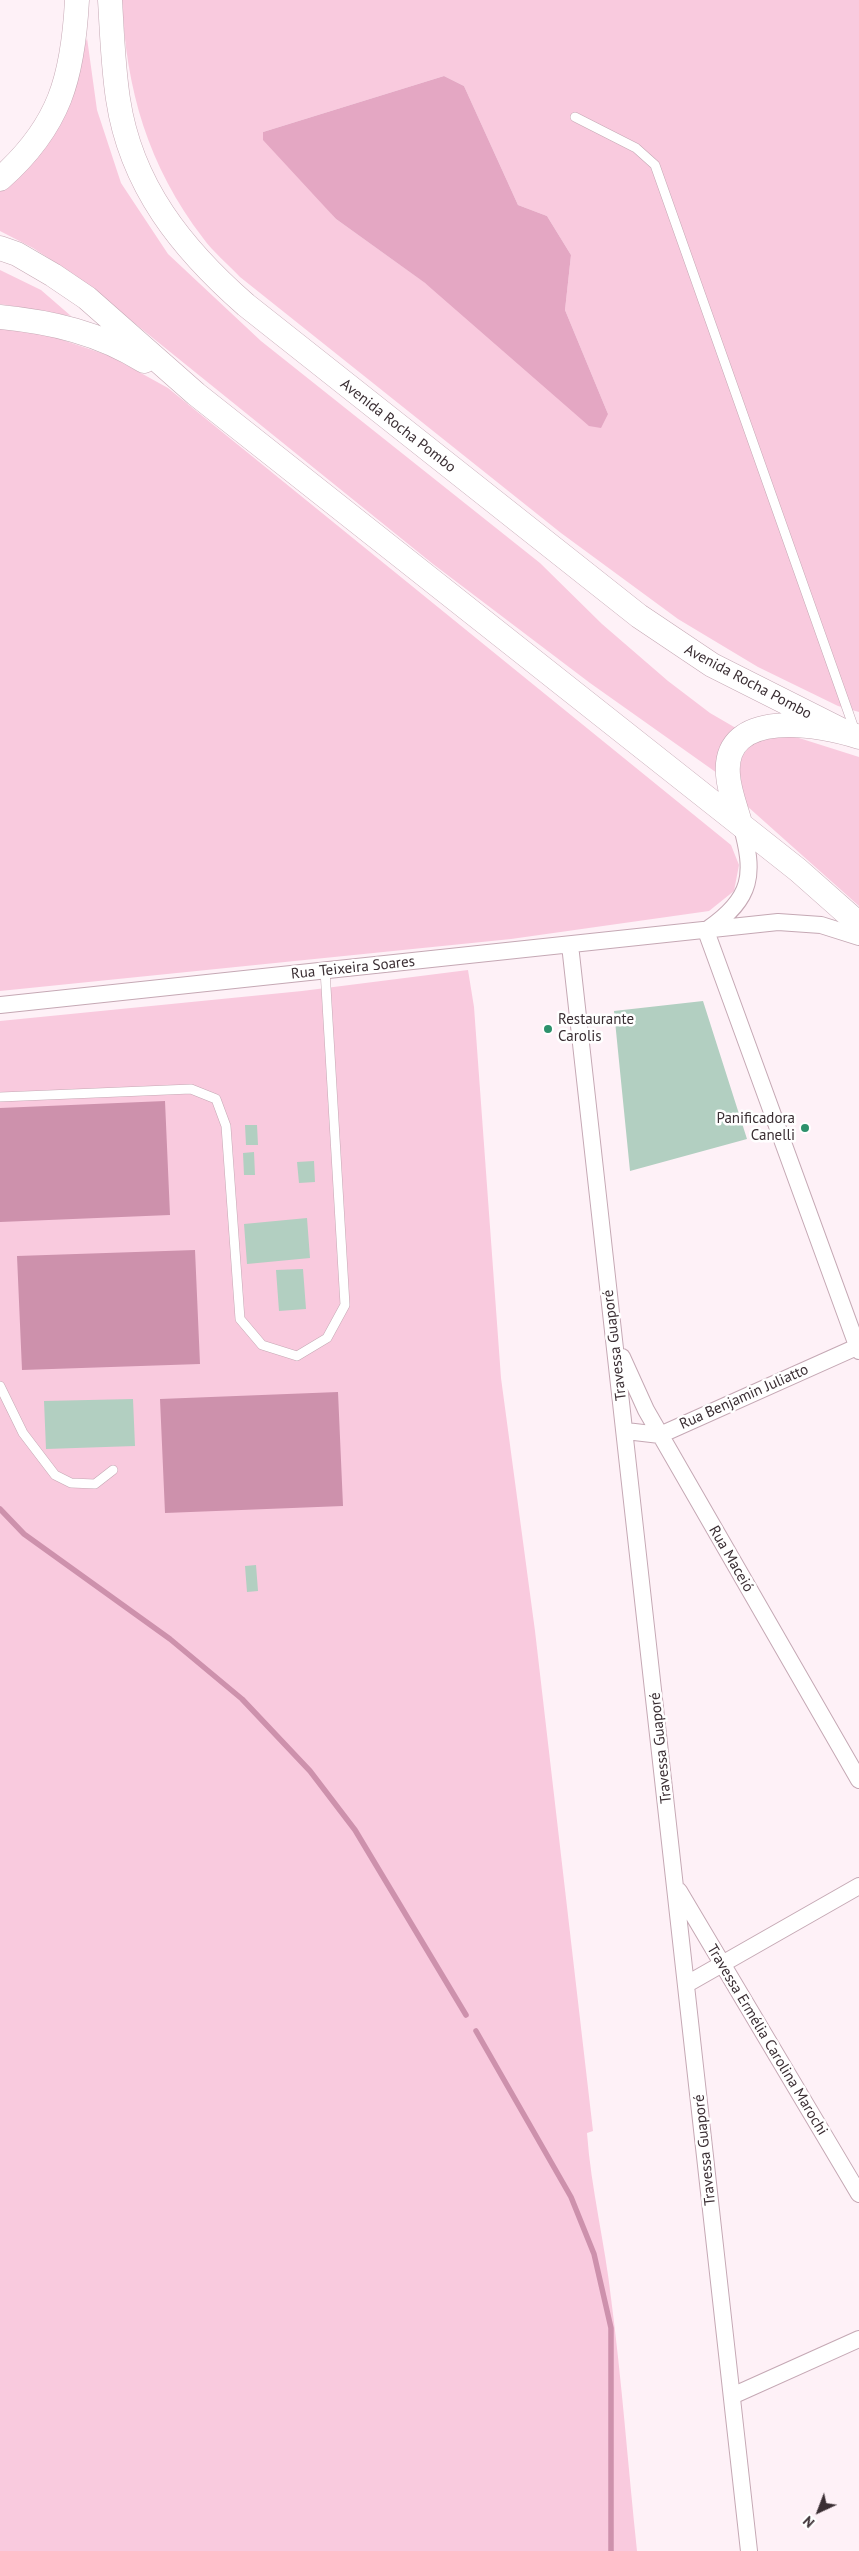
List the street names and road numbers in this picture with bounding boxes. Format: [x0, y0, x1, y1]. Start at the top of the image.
street label: Avenida Rocha Pombo [337, 375, 459, 477]
street label: Avenida Rocha Pombo [681, 641, 815, 723]
street label: Rua Teixeira Soares [290, 953, 416, 983]
street label: Travessa Guaporé [599, 1289, 631, 1401]
street label: Rua Benjamin Juliatto [677, 1360, 811, 1434]
street label: Rua Maceió [705, 1523, 757, 1595]
street label: Travessa Guaporé [646, 1692, 676, 1804]
street label: Travessa Ermélia Carolina Marochi [703, 1941, 831, 2139]
street label: Travessa Guaporé [690, 2094, 720, 2206]

